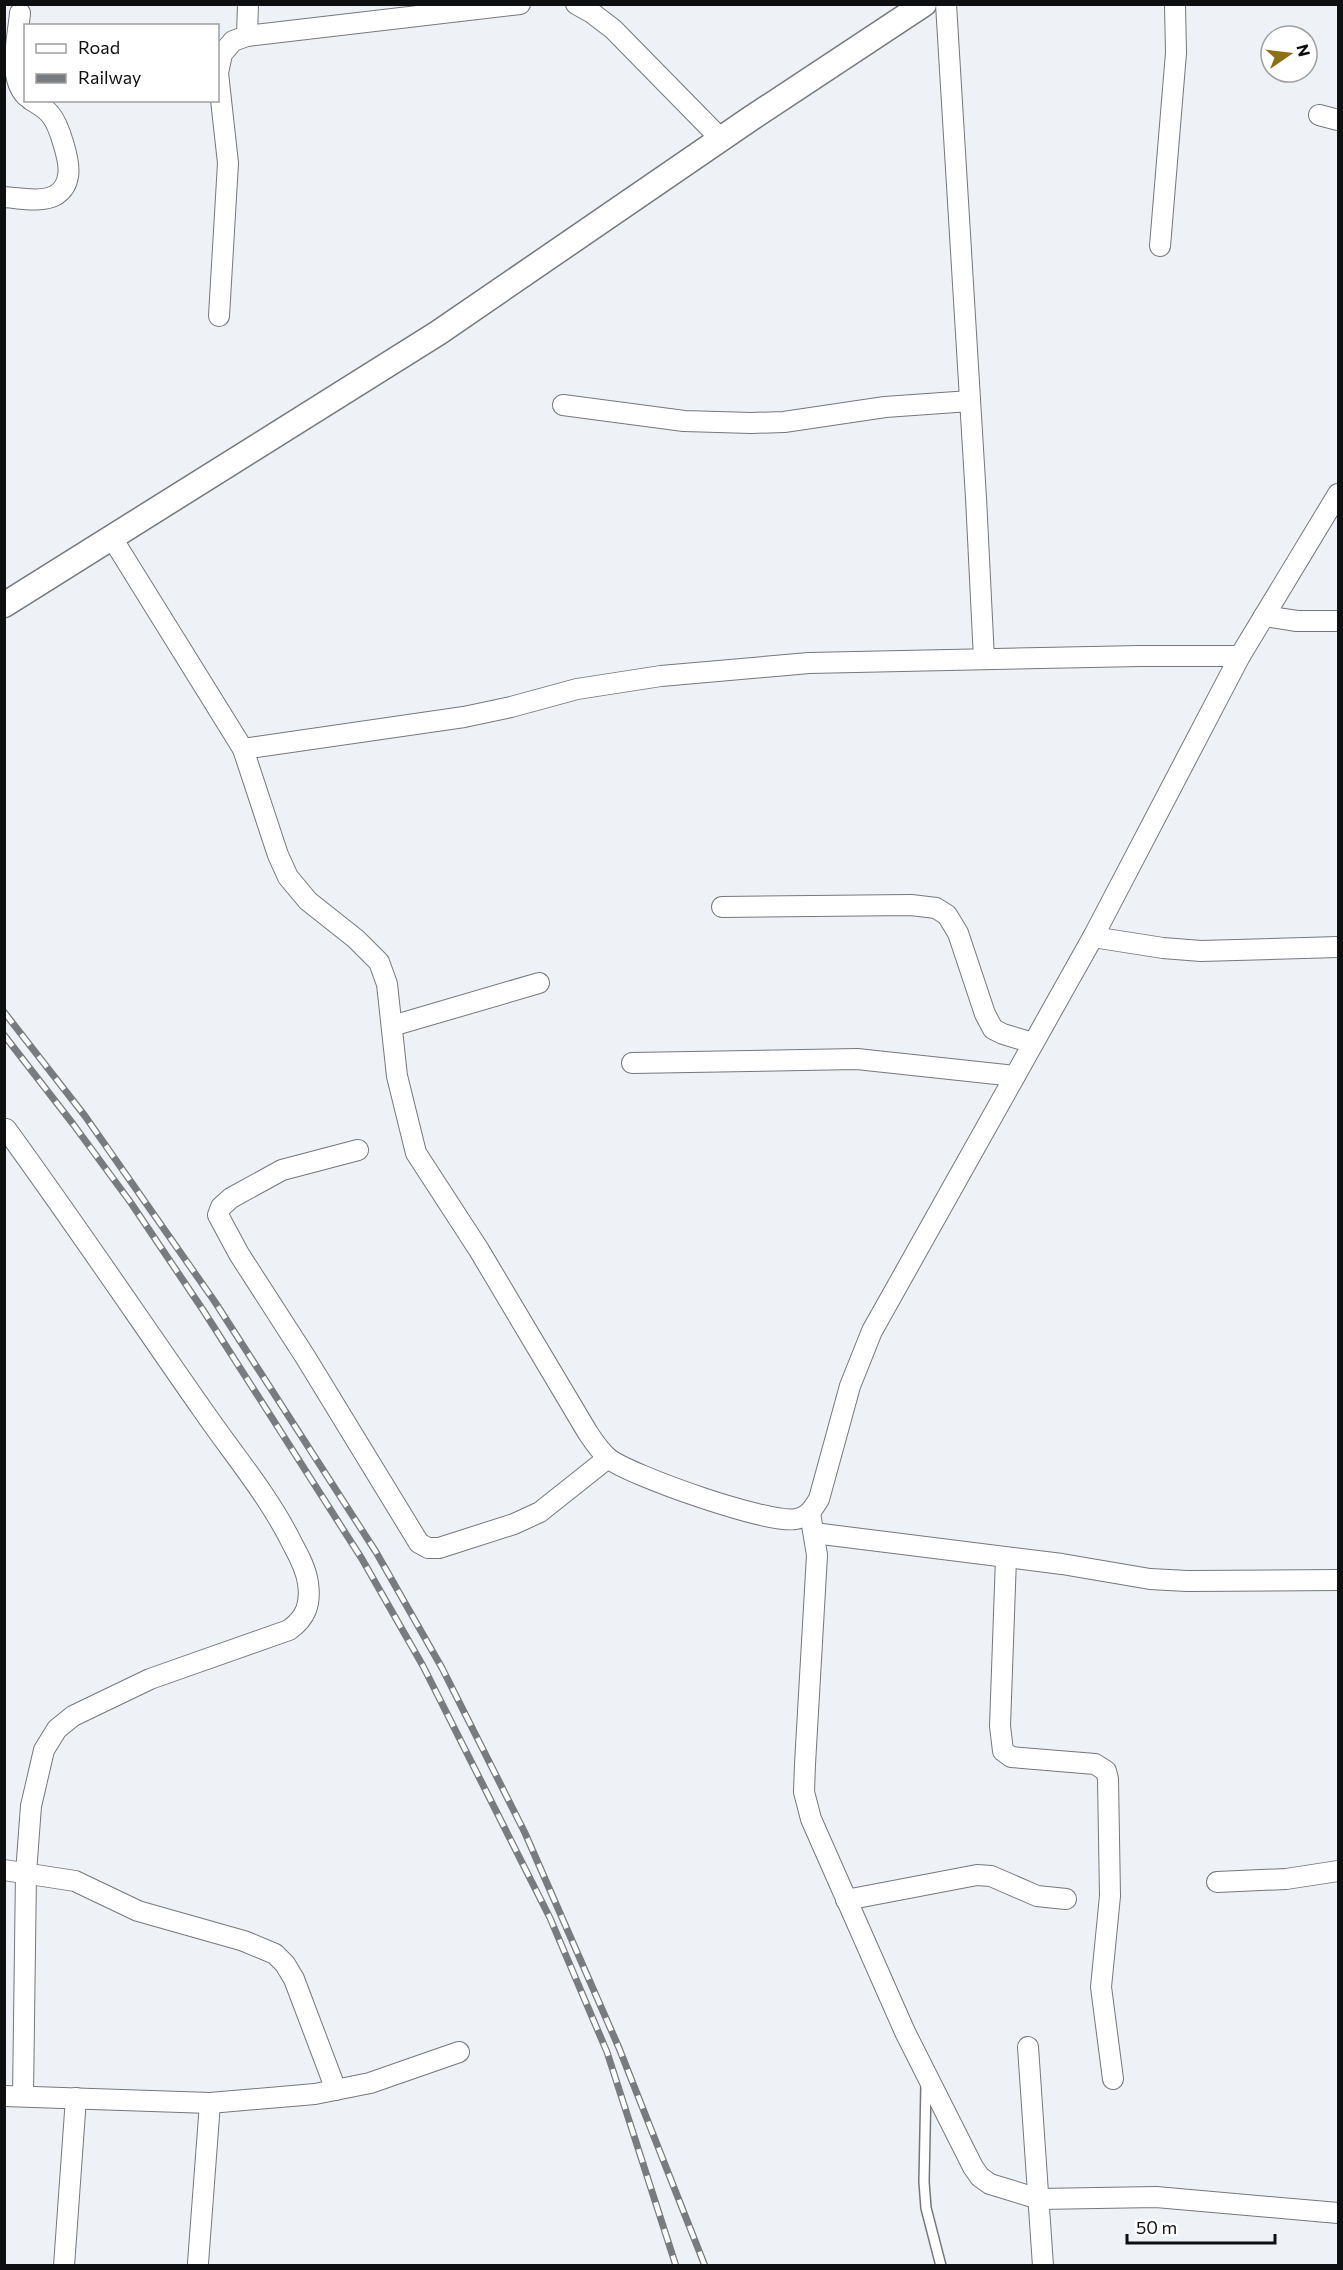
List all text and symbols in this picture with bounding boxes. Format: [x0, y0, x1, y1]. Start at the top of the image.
legend [24, 24, 219, 102]
north arrow [1259, 24, 1319, 84]
text: Road [78, 36, 120, 58]
text: N [1293, 42, 1315, 58]
text: Railway [78, 66, 141, 88]
scale bar [1127, 2207, 1276, 2245]
text: 50 m [1136, 2216, 1177, 2238]

